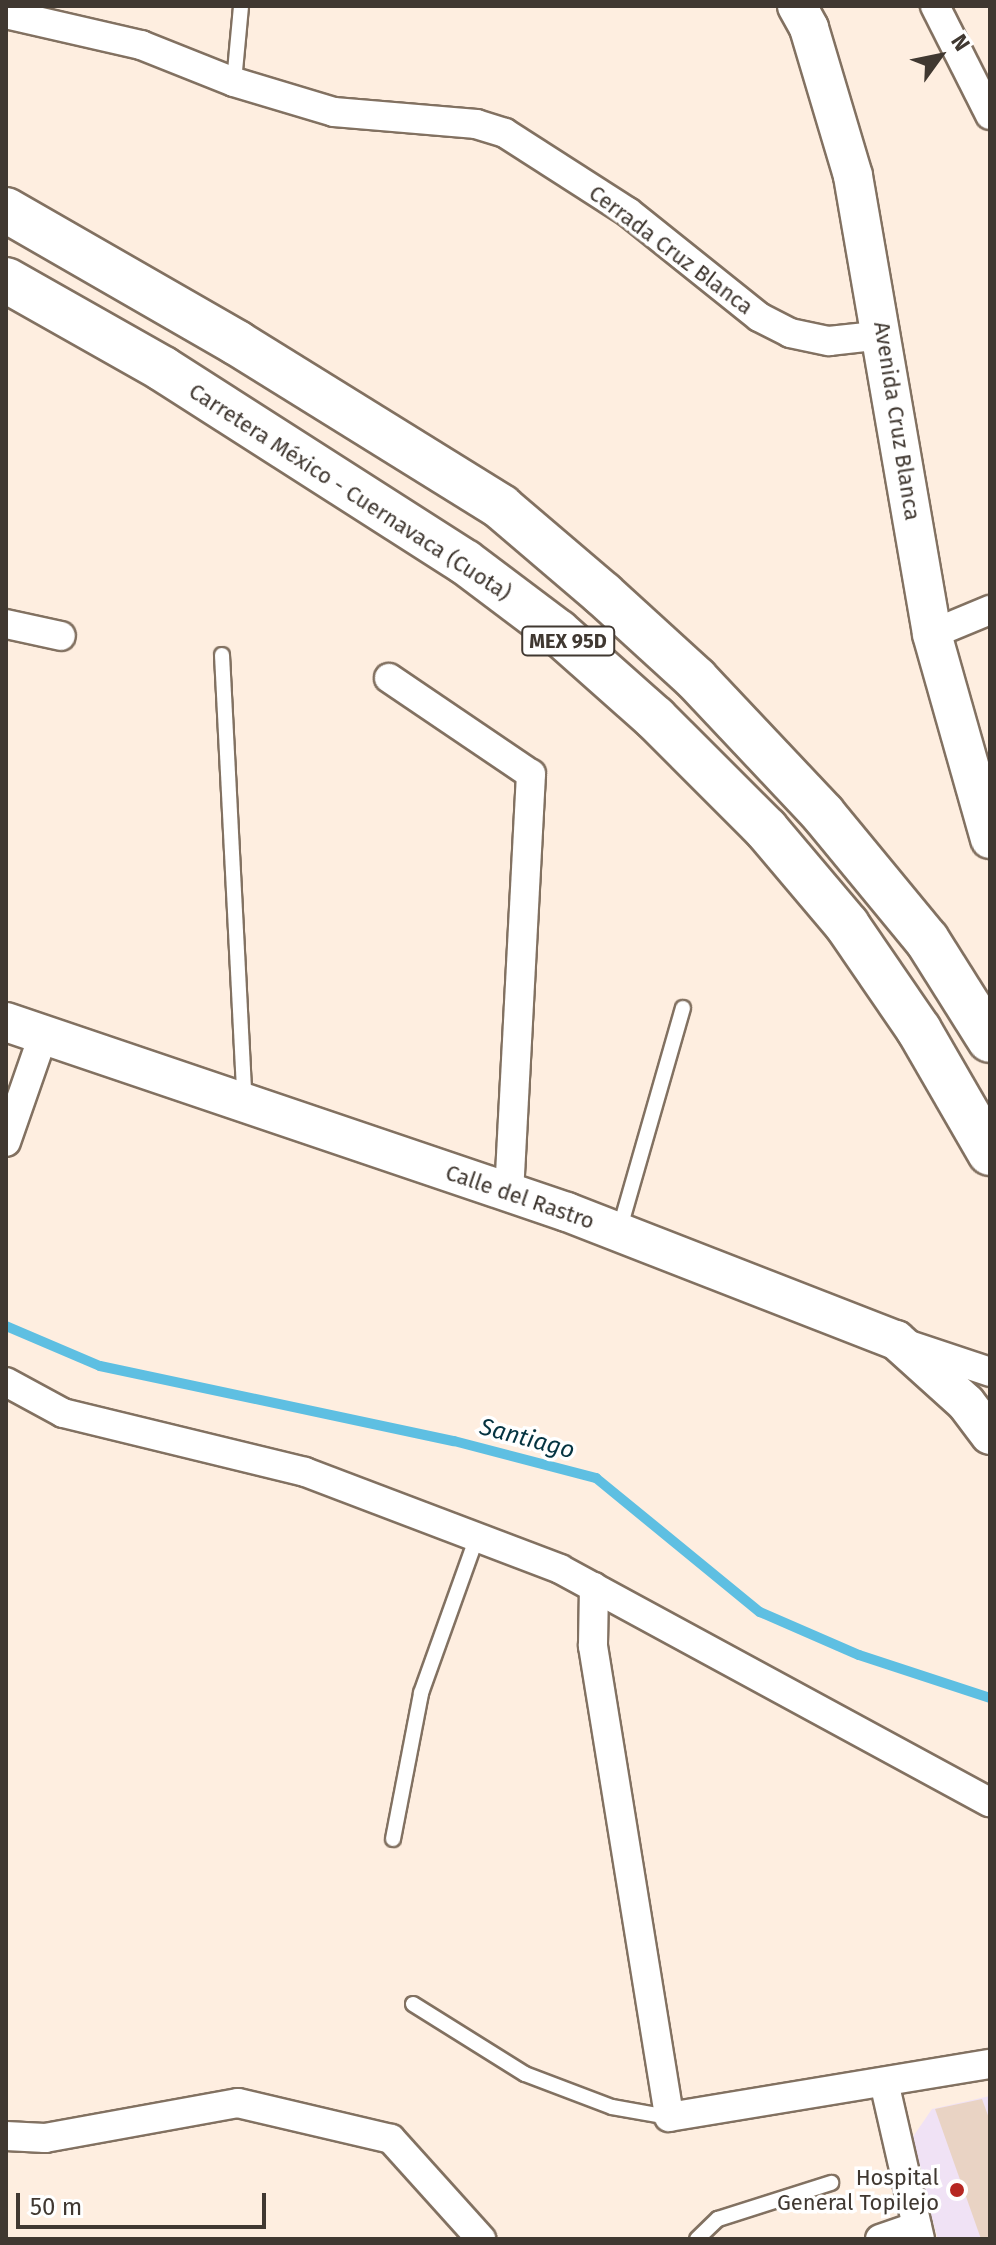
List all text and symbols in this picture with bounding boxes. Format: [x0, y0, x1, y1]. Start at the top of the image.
north arrow [900, 16, 980, 96]
text: N [945, 29, 976, 56]
street label: Cerrada Cruz Blanca [584, 180, 758, 320]
street label: Avenida Cruz Blanca [868, 320, 926, 522]
street label: Carretera México - Cuernavaca (Cuota) [184, 378, 516, 606]
road number: MEX 95D [520, 625, 616, 657]
street label: Calle del Rastro [442, 1159, 598, 1235]
water label: Santiago [476, 1413, 578, 1465]
place label: Hospital General Topilejo [777, 2164, 939, 2216]
scale bar [20, 2177, 270, 2227]
marker: Hospital General Topilejo [946, 2179, 968, 2201]
text: 50 m [30, 2193, 82, 2221]

